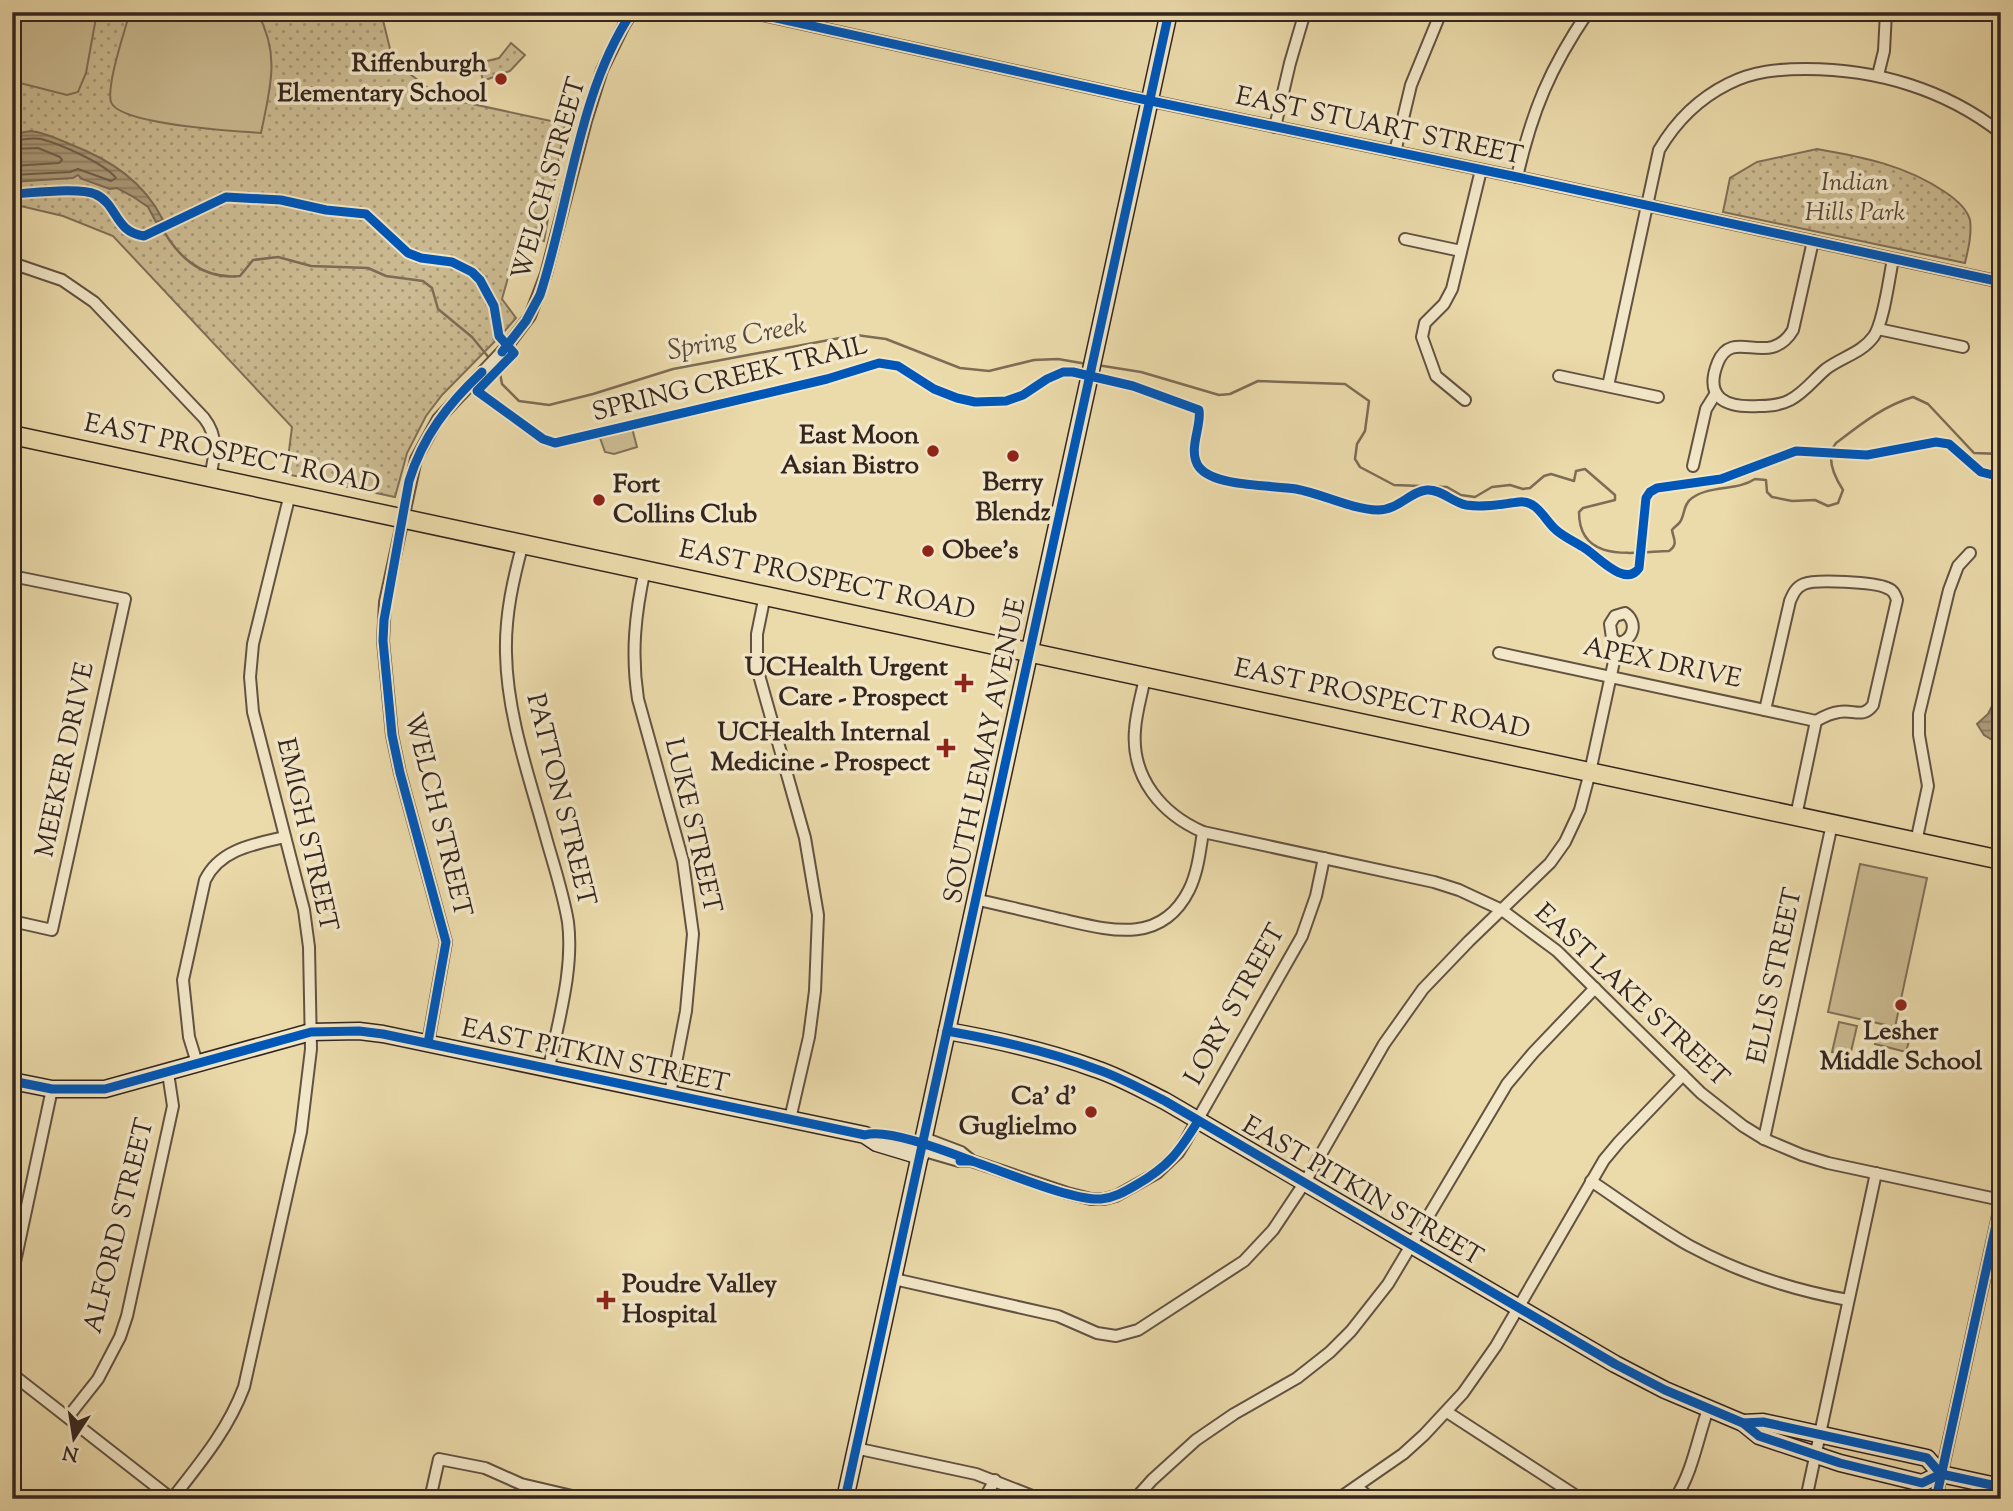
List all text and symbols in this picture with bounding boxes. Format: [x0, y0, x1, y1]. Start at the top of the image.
place label: Riffenburgh Elementary School [277, 46, 488, 113]
marker: Riffenburgh Elementary School [493, 71, 509, 87]
street label: WELCH STREET [503, 73, 597, 285]
street label: EAST STUART STREET [1232, 78, 1526, 176]
park label: Indian Hills Park [1805, 165, 1905, 232]
water label: Spring Creek [664, 306, 810, 372]
street label: SPRING CREEK TRAIL [588, 328, 872, 432]
street label: EAST PROSPECT ROAD [81, 406, 383, 504]
place label: East Moon Asian Bistro [781, 418, 920, 485]
marker: East Moon Asian Bistro [925, 443, 941, 459]
marker: Berry Blendz [1005, 448, 1021, 464]
place label: Berry Blendz [976, 465, 1051, 532]
place label: Fort Collins Club [613, 467, 757, 534]
marker: Fort Collins Club [591, 492, 607, 508]
street label: EAST PROSPECT ROAD [676, 532, 978, 630]
place label: Obee's [942, 533, 1019, 570]
marker: Obee's [920, 543, 936, 559]
street label: SOUTH LEMAY AVENUE [936, 594, 1037, 907]
street label: APEX DRIVE [1579, 629, 1745, 699]
place label: UCHealth Urgent Care - Prospect [745, 650, 948, 717]
street label: EAST PROSPECT ROAD [1231, 651, 1533, 749]
street label: MEEKER DRIVE [27, 659, 105, 861]
marker: UCHealth Urgent Care - Prospect [954, 673, 974, 693]
street label: PATTON STREET [516, 690, 604, 910]
street label: WELCH STREET [394, 709, 480, 921]
place label: UCHealth Internal Medicine - Prospect [711, 715, 931, 782]
street label: EMIGH STREET [266, 735, 346, 935]
street label: LUKE STREET [654, 735, 730, 917]
marker: UCHealth Internal Medicine - Prospect [936, 738, 956, 758]
street label: ELLIS STREET [1739, 885, 1813, 1067]
street label: EAST LAKE STREET [1525, 896, 1737, 1096]
street label: LORY STREET [1176, 918, 1296, 1092]
marker: Lesher Middle School [1893, 997, 1909, 1013]
street label: EAST PITKIN STREET [458, 1011, 732, 1103]
place label: Lesher Middle School [1820, 1014, 1983, 1081]
place label: Ca' d' Guglielmo [959, 1079, 1077, 1146]
marker: Ca' d' Guglielmo [1083, 1104, 1099, 1120]
street label: EAST PITKIN STREET [1235, 1108, 1489, 1276]
street label: ALFORD STREET [75, 1115, 165, 1337]
place label: Poudre Valley Hospital [622, 1267, 777, 1334]
marker: Poudre Valley Hospital [596, 1290, 616, 1310]
north arrow [38, 1402, 108, 1472]
text: N [61, 1437, 81, 1467]

